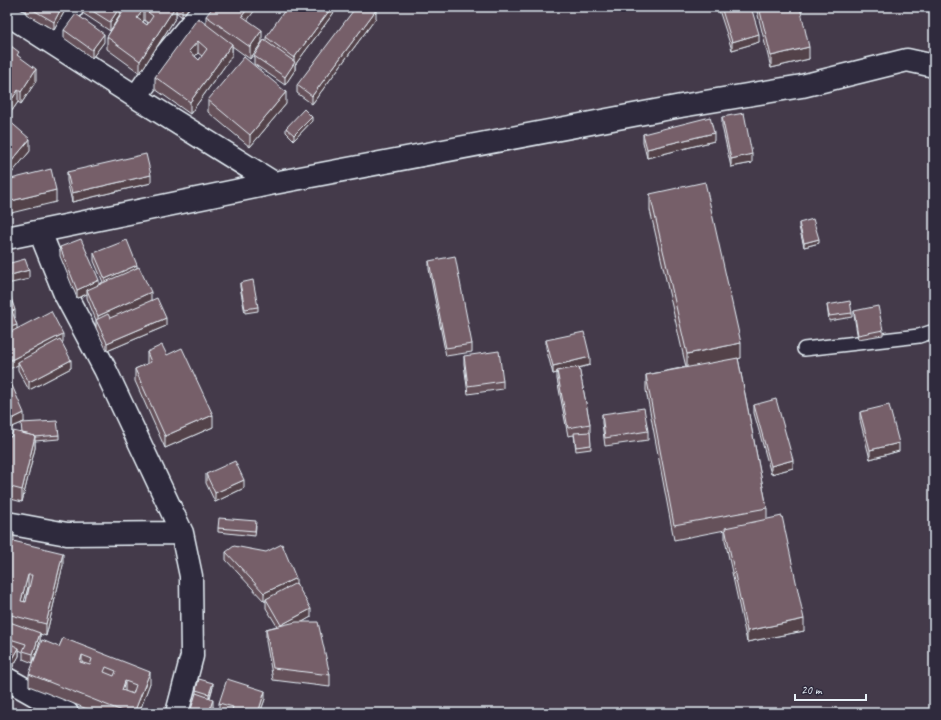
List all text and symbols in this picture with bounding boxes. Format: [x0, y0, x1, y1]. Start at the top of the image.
scale bar [795, 676, 866, 702]
text: 20 m [801, 682, 823, 698]

